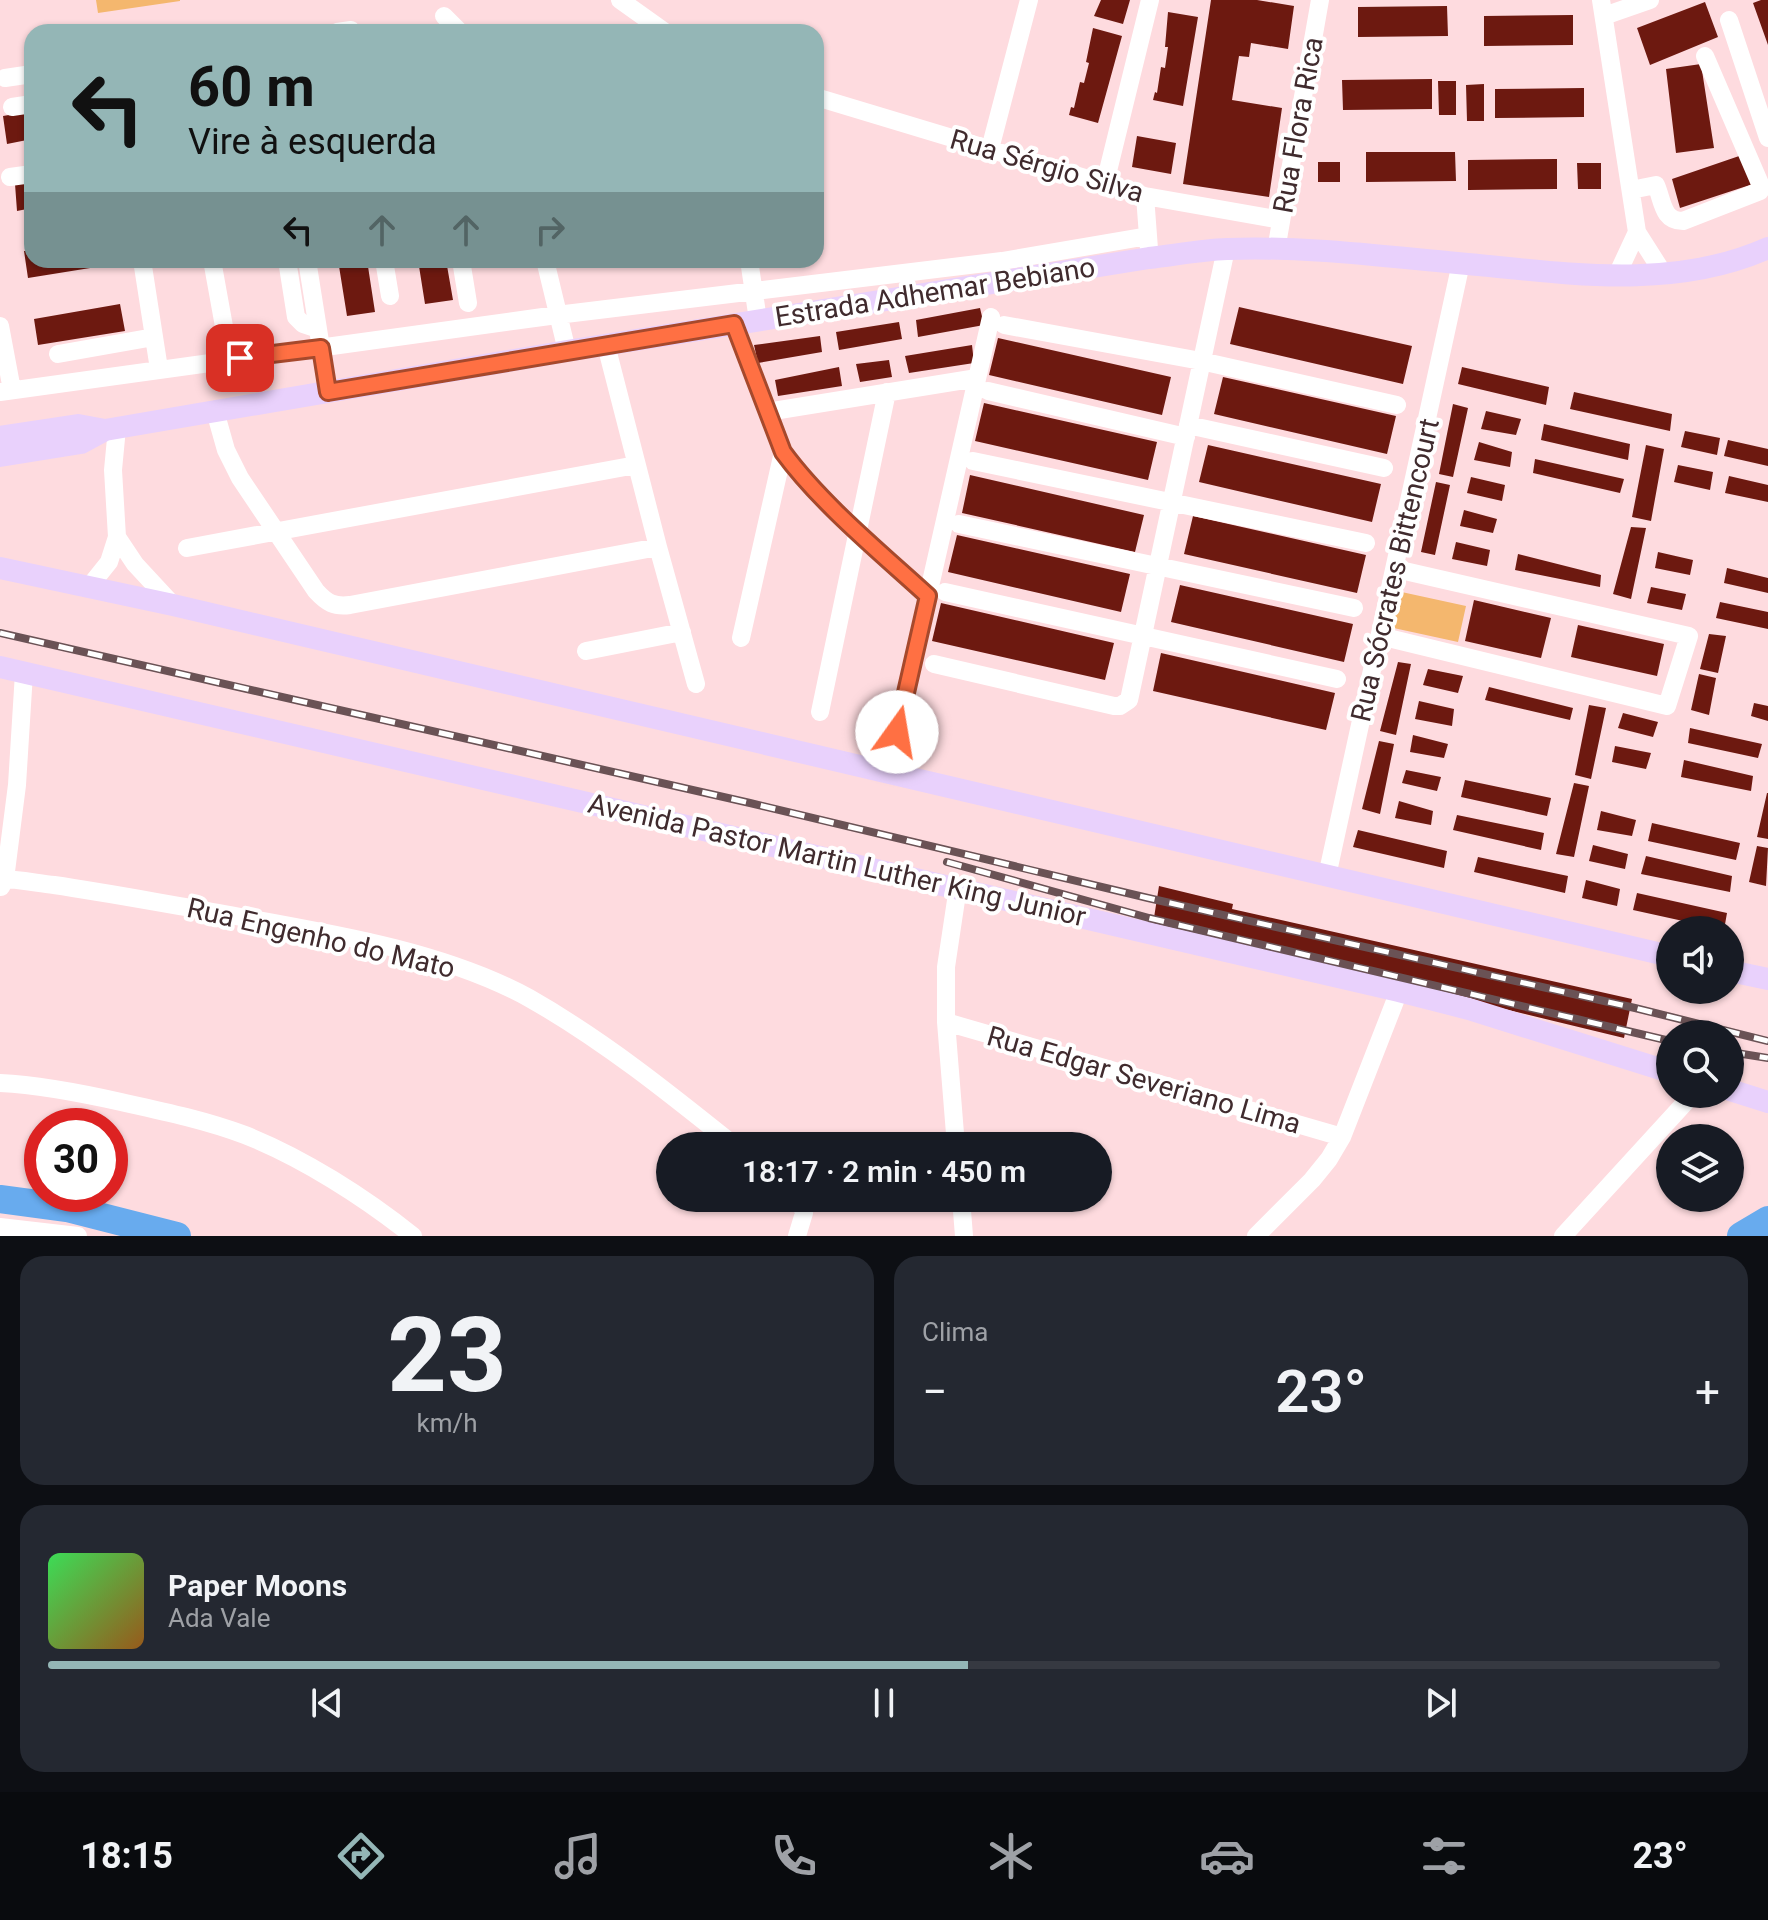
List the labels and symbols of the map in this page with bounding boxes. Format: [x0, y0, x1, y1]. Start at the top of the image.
street label: Rua Flora Rica [1266, 34, 1330, 216]
street label: Rua Sérgio Silva [946, 123, 1148, 209]
street label: Estrada Adhemar Bebiano [773, 250, 1097, 334]
pin [206, 324, 274, 392]
street label: Rua Sócrates Bittencourt [1344, 415, 1446, 725]
position arrow [855, 690, 939, 774]
street label: Avenida Pastor Martin Luther King Junior [585, 787, 1090, 934]
street label: Rua Engenho do Mato [184, 891, 458, 985]
street label: Rua Edgar Severiano Lima [983, 1019, 1305, 1141]
speed limit sign: 30 [24, 1108, 128, 1212]

